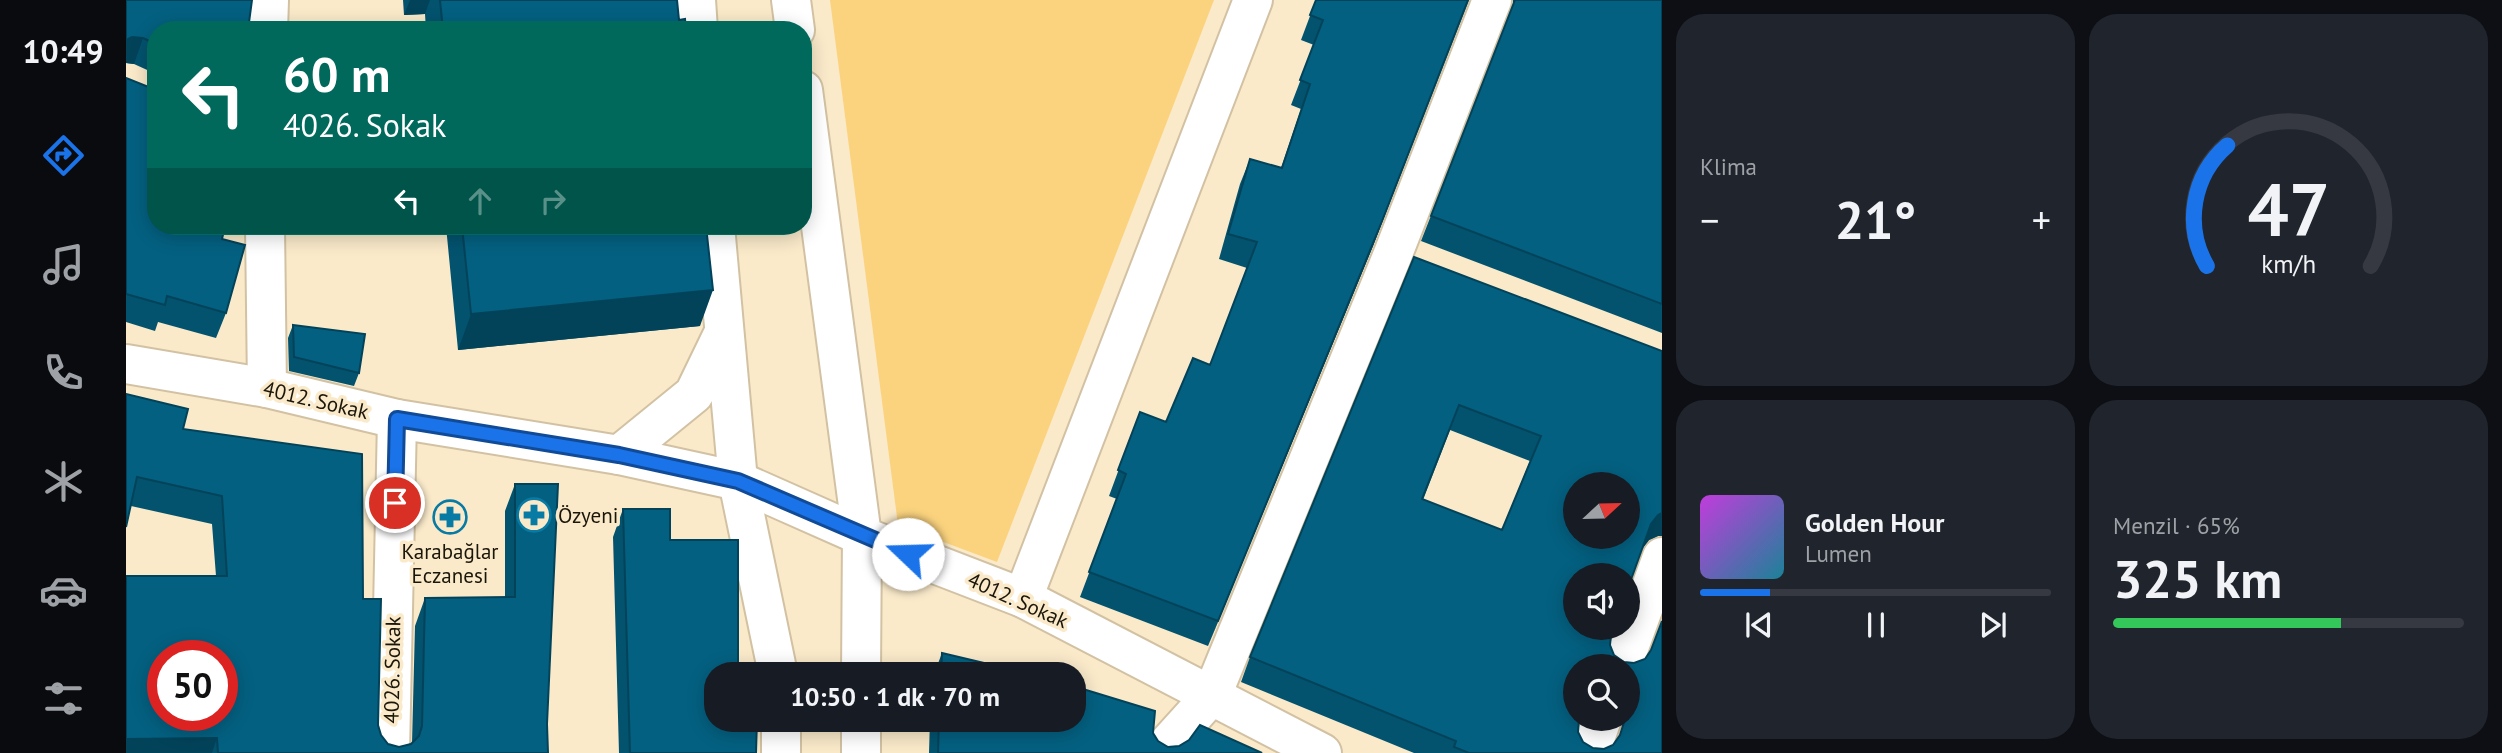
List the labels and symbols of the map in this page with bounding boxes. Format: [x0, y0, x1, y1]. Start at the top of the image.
street label: 4012. Sokak [261, 375, 371, 425]
north arrow [1563, 472, 1640, 550]
pin [365, 473, 425, 533]
pharmacy icon: Özyeni [515, 496, 553, 534]
pharmacy icon: Karabağlar Eczanesi [431, 498, 469, 536]
place label: Özyeni [558, 502, 618, 529]
position arrow [871, 517, 945, 591]
place label: Karabağlar Eczanesi [402, 538, 498, 589]
street label: 4012. Sokak [964, 566, 1072, 634]
street label: 4026. Sokak [378, 616, 406, 724]
speed limit sign: 50 [147, 640, 238, 731]

